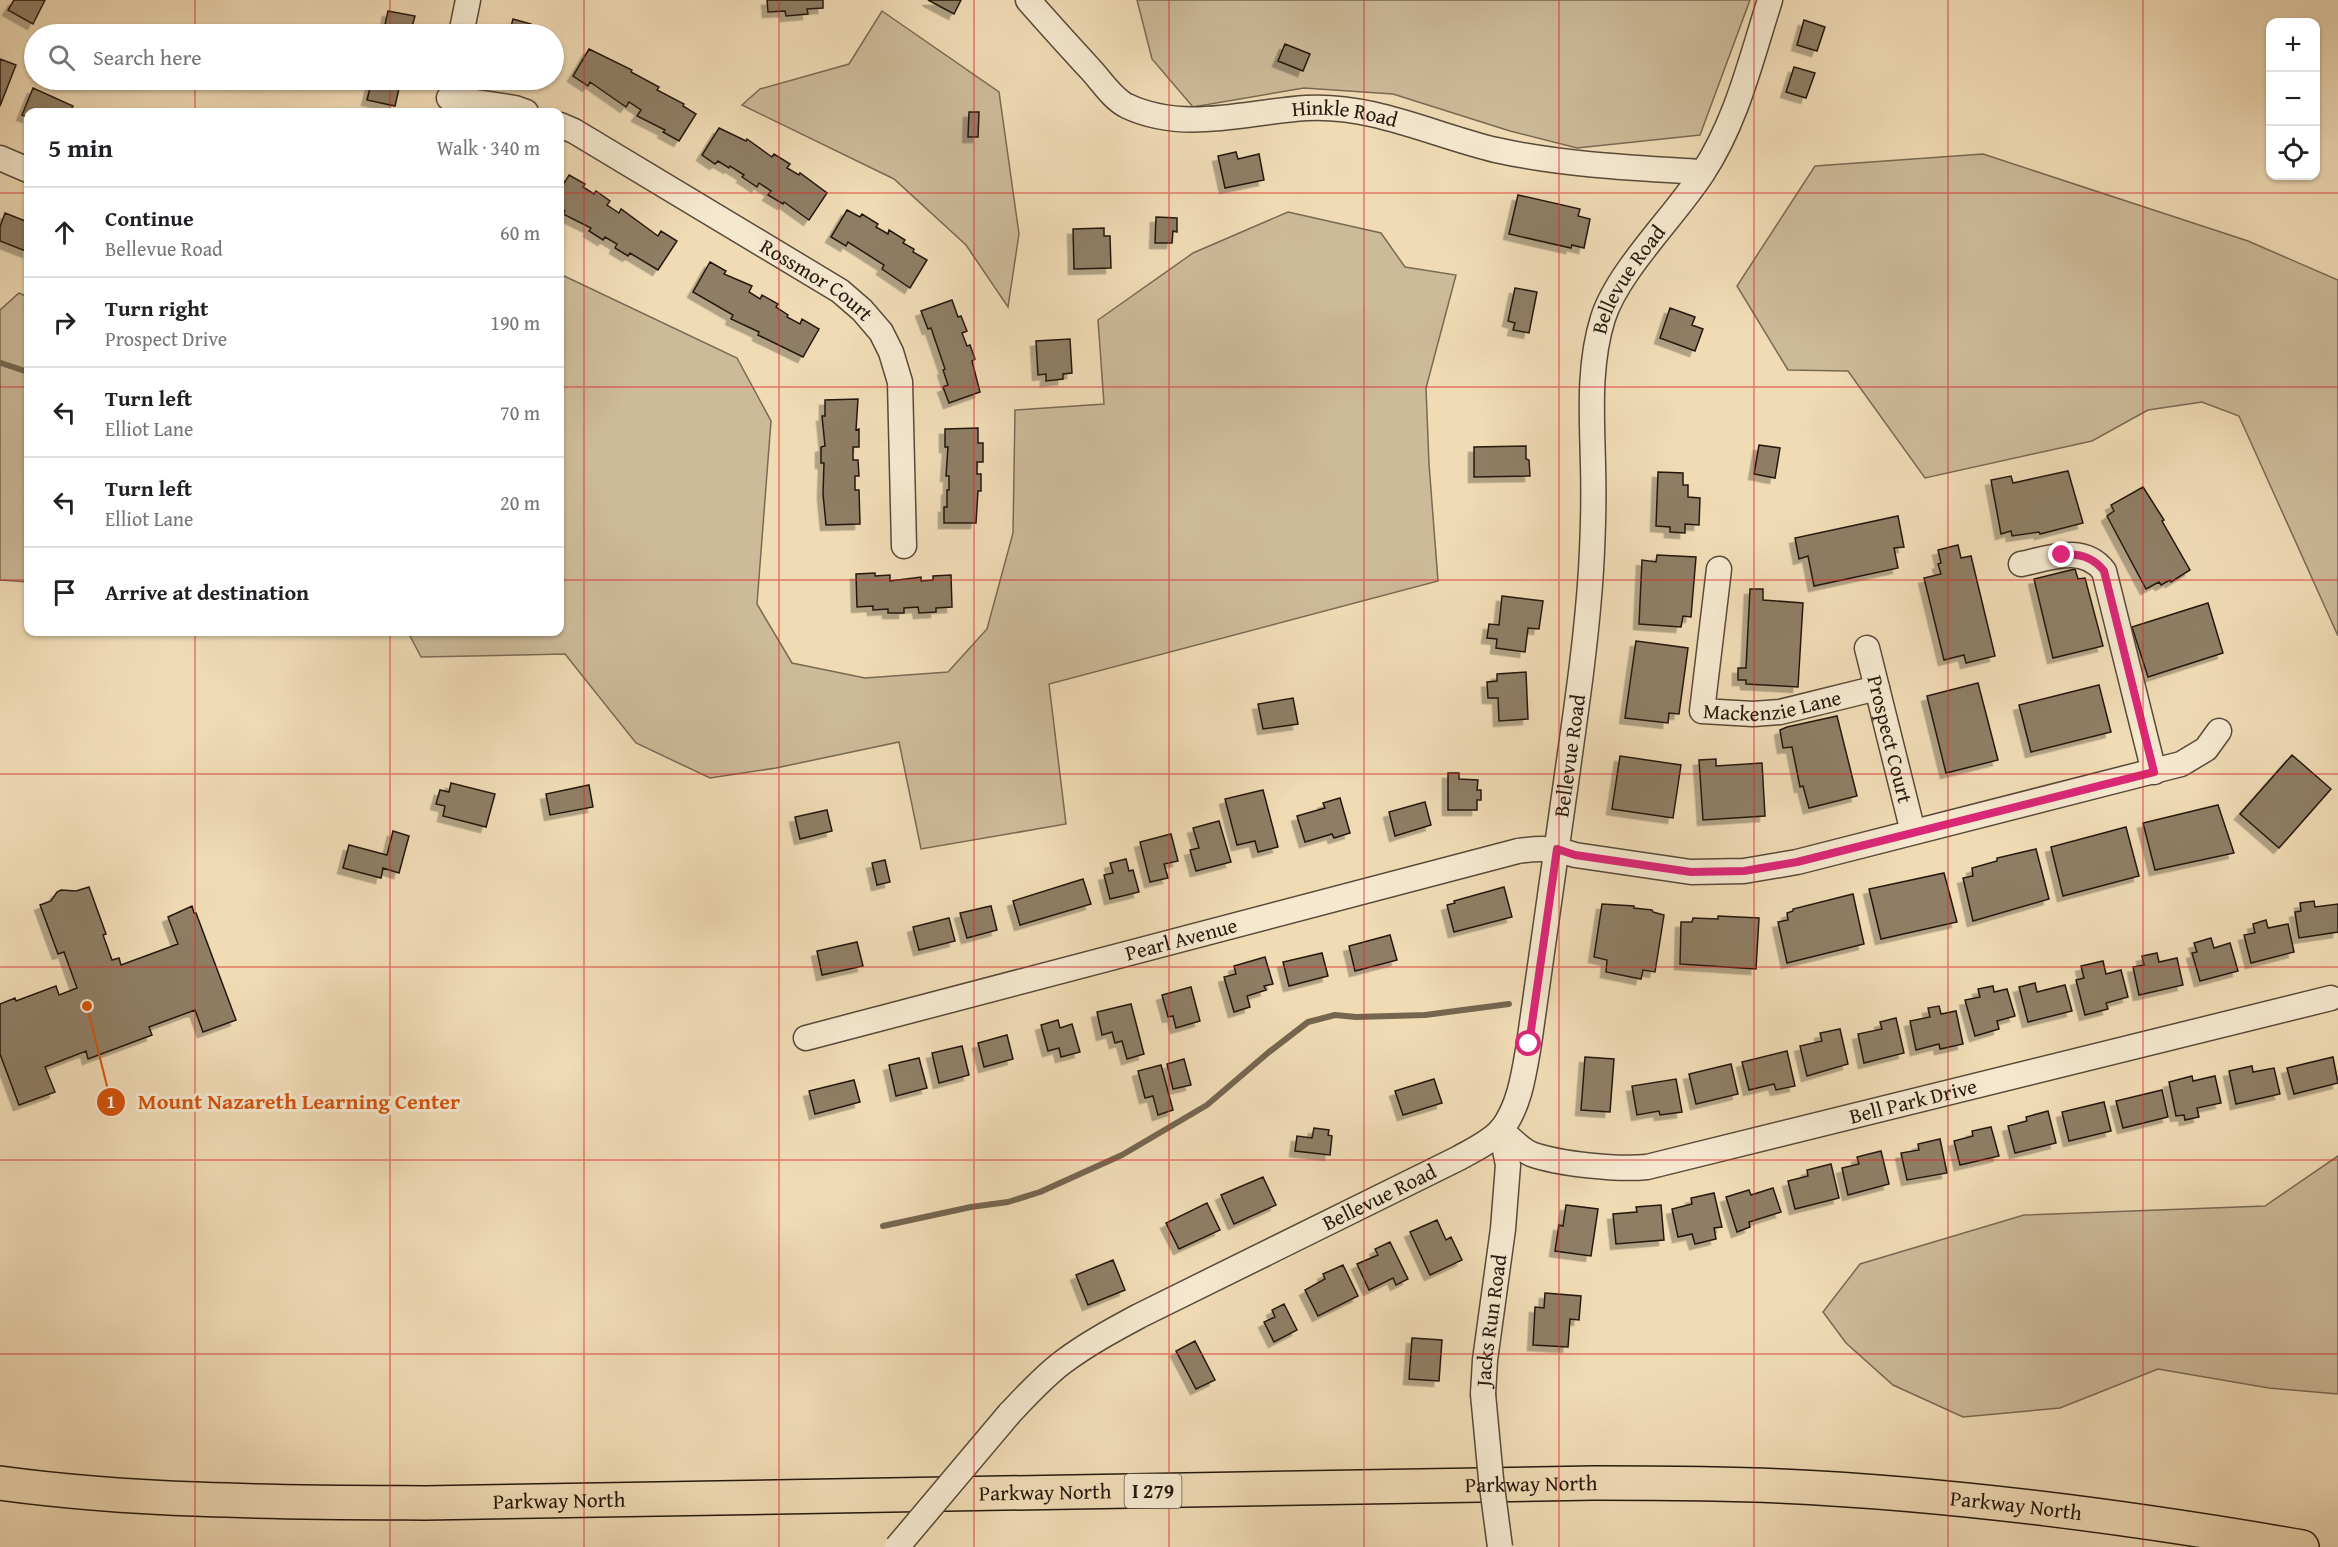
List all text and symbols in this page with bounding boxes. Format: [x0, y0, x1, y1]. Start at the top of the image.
map controls [2266, 18, 2320, 180]
button: + [2266, 18, 2320, 72]
search box [24, 24, 564, 90]
icon: search [45, 41, 78, 74]
text: Search here [93, 41, 202, 73]
button: − [2266, 72, 2320, 126]
street label: Hinkle Road [1290, 92, 1402, 135]
button: locate [2266, 126, 2320, 180]
text: 5 min [48, 128, 113, 167]
text: Walk · 340 m [437, 133, 540, 162]
text: Continue [105, 202, 194, 234]
icon: ahead [48, 216, 81, 249]
street label: Bellevue Road [1583, 217, 1673, 337]
text: 60 m [500, 218, 540, 247]
street label: Rossmor Court [754, 231, 881, 328]
text: Bellevue Road [105, 234, 223, 263]
text: Turn right [105, 292, 208, 324]
icon: right [48, 306, 81, 339]
text: 190 m [490, 308, 540, 337]
text: Prospect Drive [105, 324, 227, 353]
text: Turn left [105, 382, 192, 414]
icon: left [48, 396, 81, 429]
text: 70 m [500, 398, 540, 427]
text: Elliot Lane [105, 414, 193, 443]
text: Turn left [105, 472, 192, 504]
icon: left [48, 486, 81, 519]
text: 20 m [500, 488, 540, 517]
text: Elliot Lane [105, 504, 193, 533]
route end [2048, 541, 2074, 567]
icon: arrive [48, 576, 81, 609]
text: Arrive at destination [105, 576, 309, 608]
street label: Prospect Court [1859, 672, 1921, 807]
street label: Mackenzie Lane [1702, 681, 1844, 729]
street label: Bellevue Road [1545, 692, 1593, 819]
street label: Pearl Avenue [1122, 909, 1241, 969]
route start [1515, 1030, 1541, 1056]
street label: Bell Park Drive [1846, 1070, 1980, 1131]
callout: Mount Nazareth Learning Center [96, 1082, 472, 1122]
text: Mount Nazareth Learning Center [138, 1085, 460, 1117]
text: 1 [106, 1088, 116, 1115]
street label: Bellevue Road [1317, 1155, 1442, 1238]
street label: Jacks Run Road [1467, 1252, 1514, 1390]
street label: Parkway North [1465, 1467, 1598, 1500]
road number: I 279 [1124, 1474, 1182, 1508]
street label: Parkway North [979, 1475, 1112, 1509]
street label: Parkway North [1949, 1482, 2084, 1528]
street label: Parkway North [493, 1484, 626, 1517]

